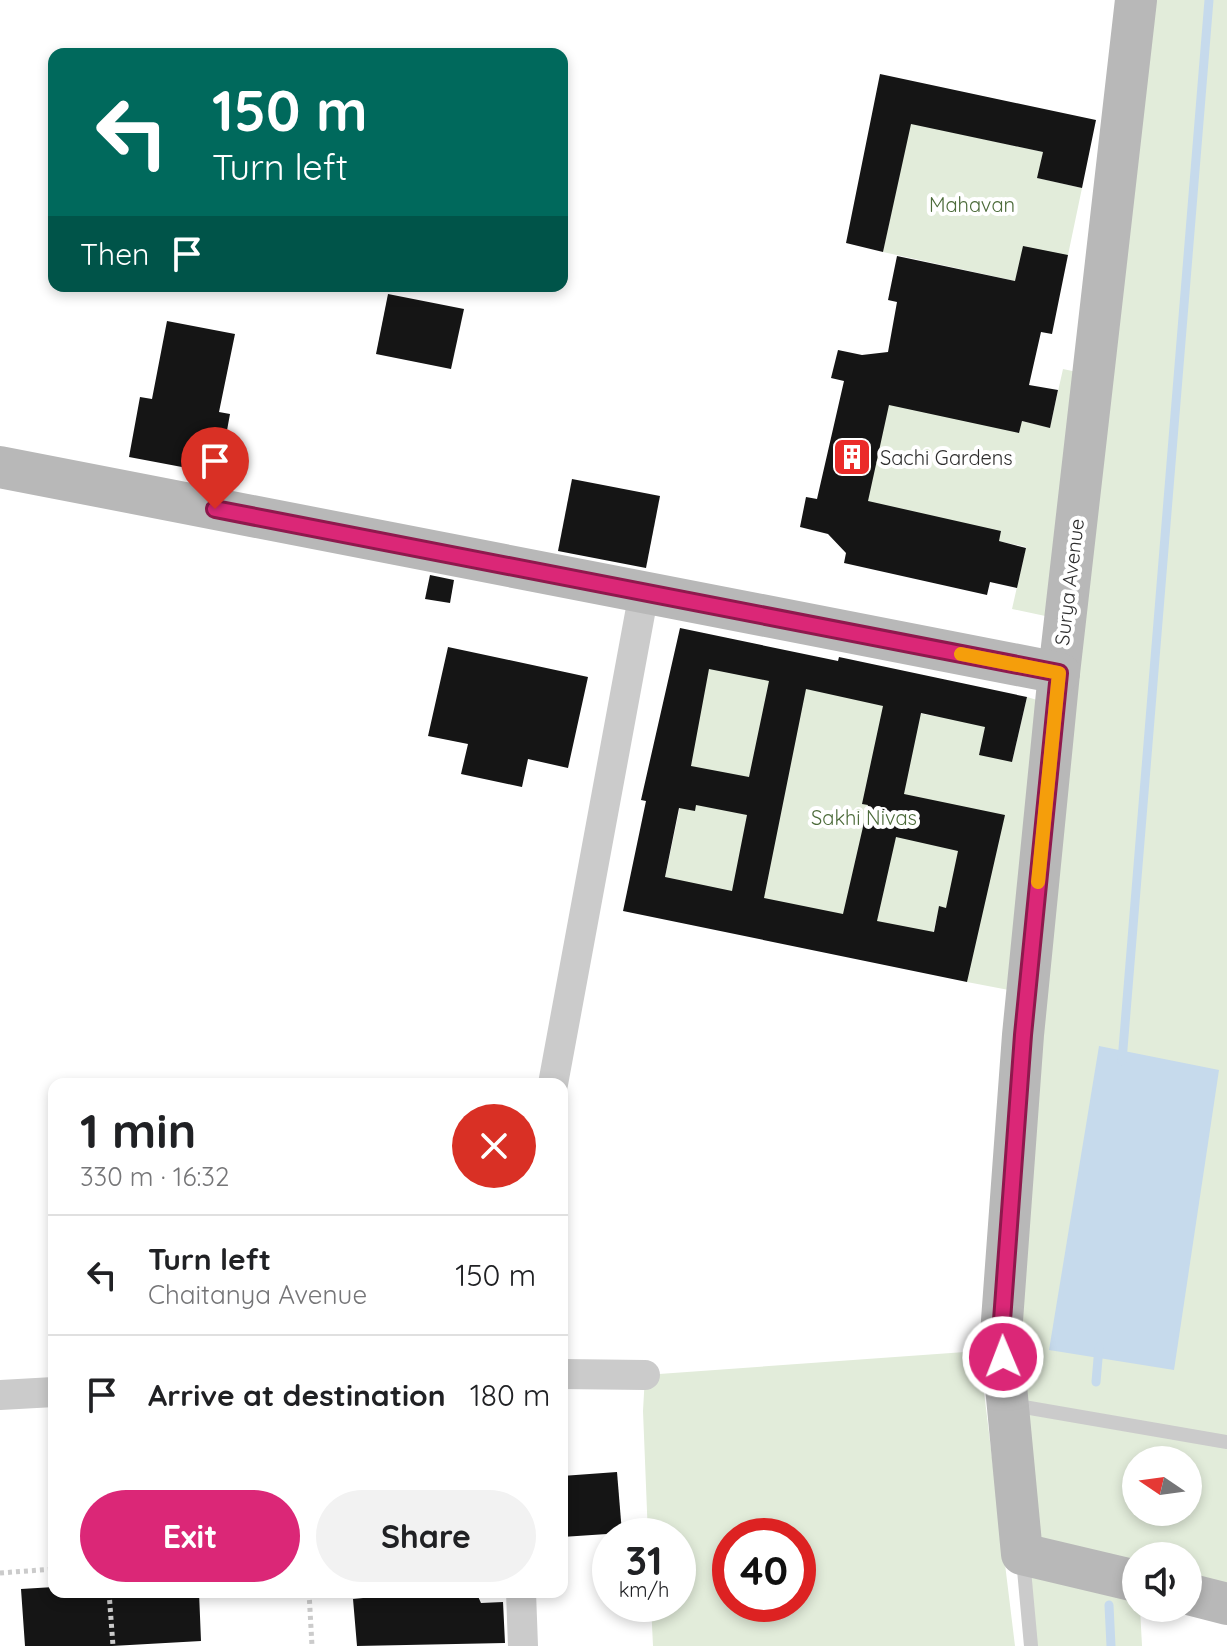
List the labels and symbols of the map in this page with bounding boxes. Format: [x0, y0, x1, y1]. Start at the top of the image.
park label: Mahavan [929, 192, 1015, 217]
pin [181, 427, 249, 509]
building icon: Sachi Gardens [831, 436, 873, 478]
place label: Sachi Gardens [880, 445, 1013, 470]
street label: Surya Avenue [1049, 517, 1089, 647]
park label: Sakhi Nivas [811, 805, 917, 830]
position arrow [961, 1315, 1045, 1399]
north arrow [1122, 1446, 1202, 1526]
speed limit sign: 40 [712, 1518, 816, 1622]

